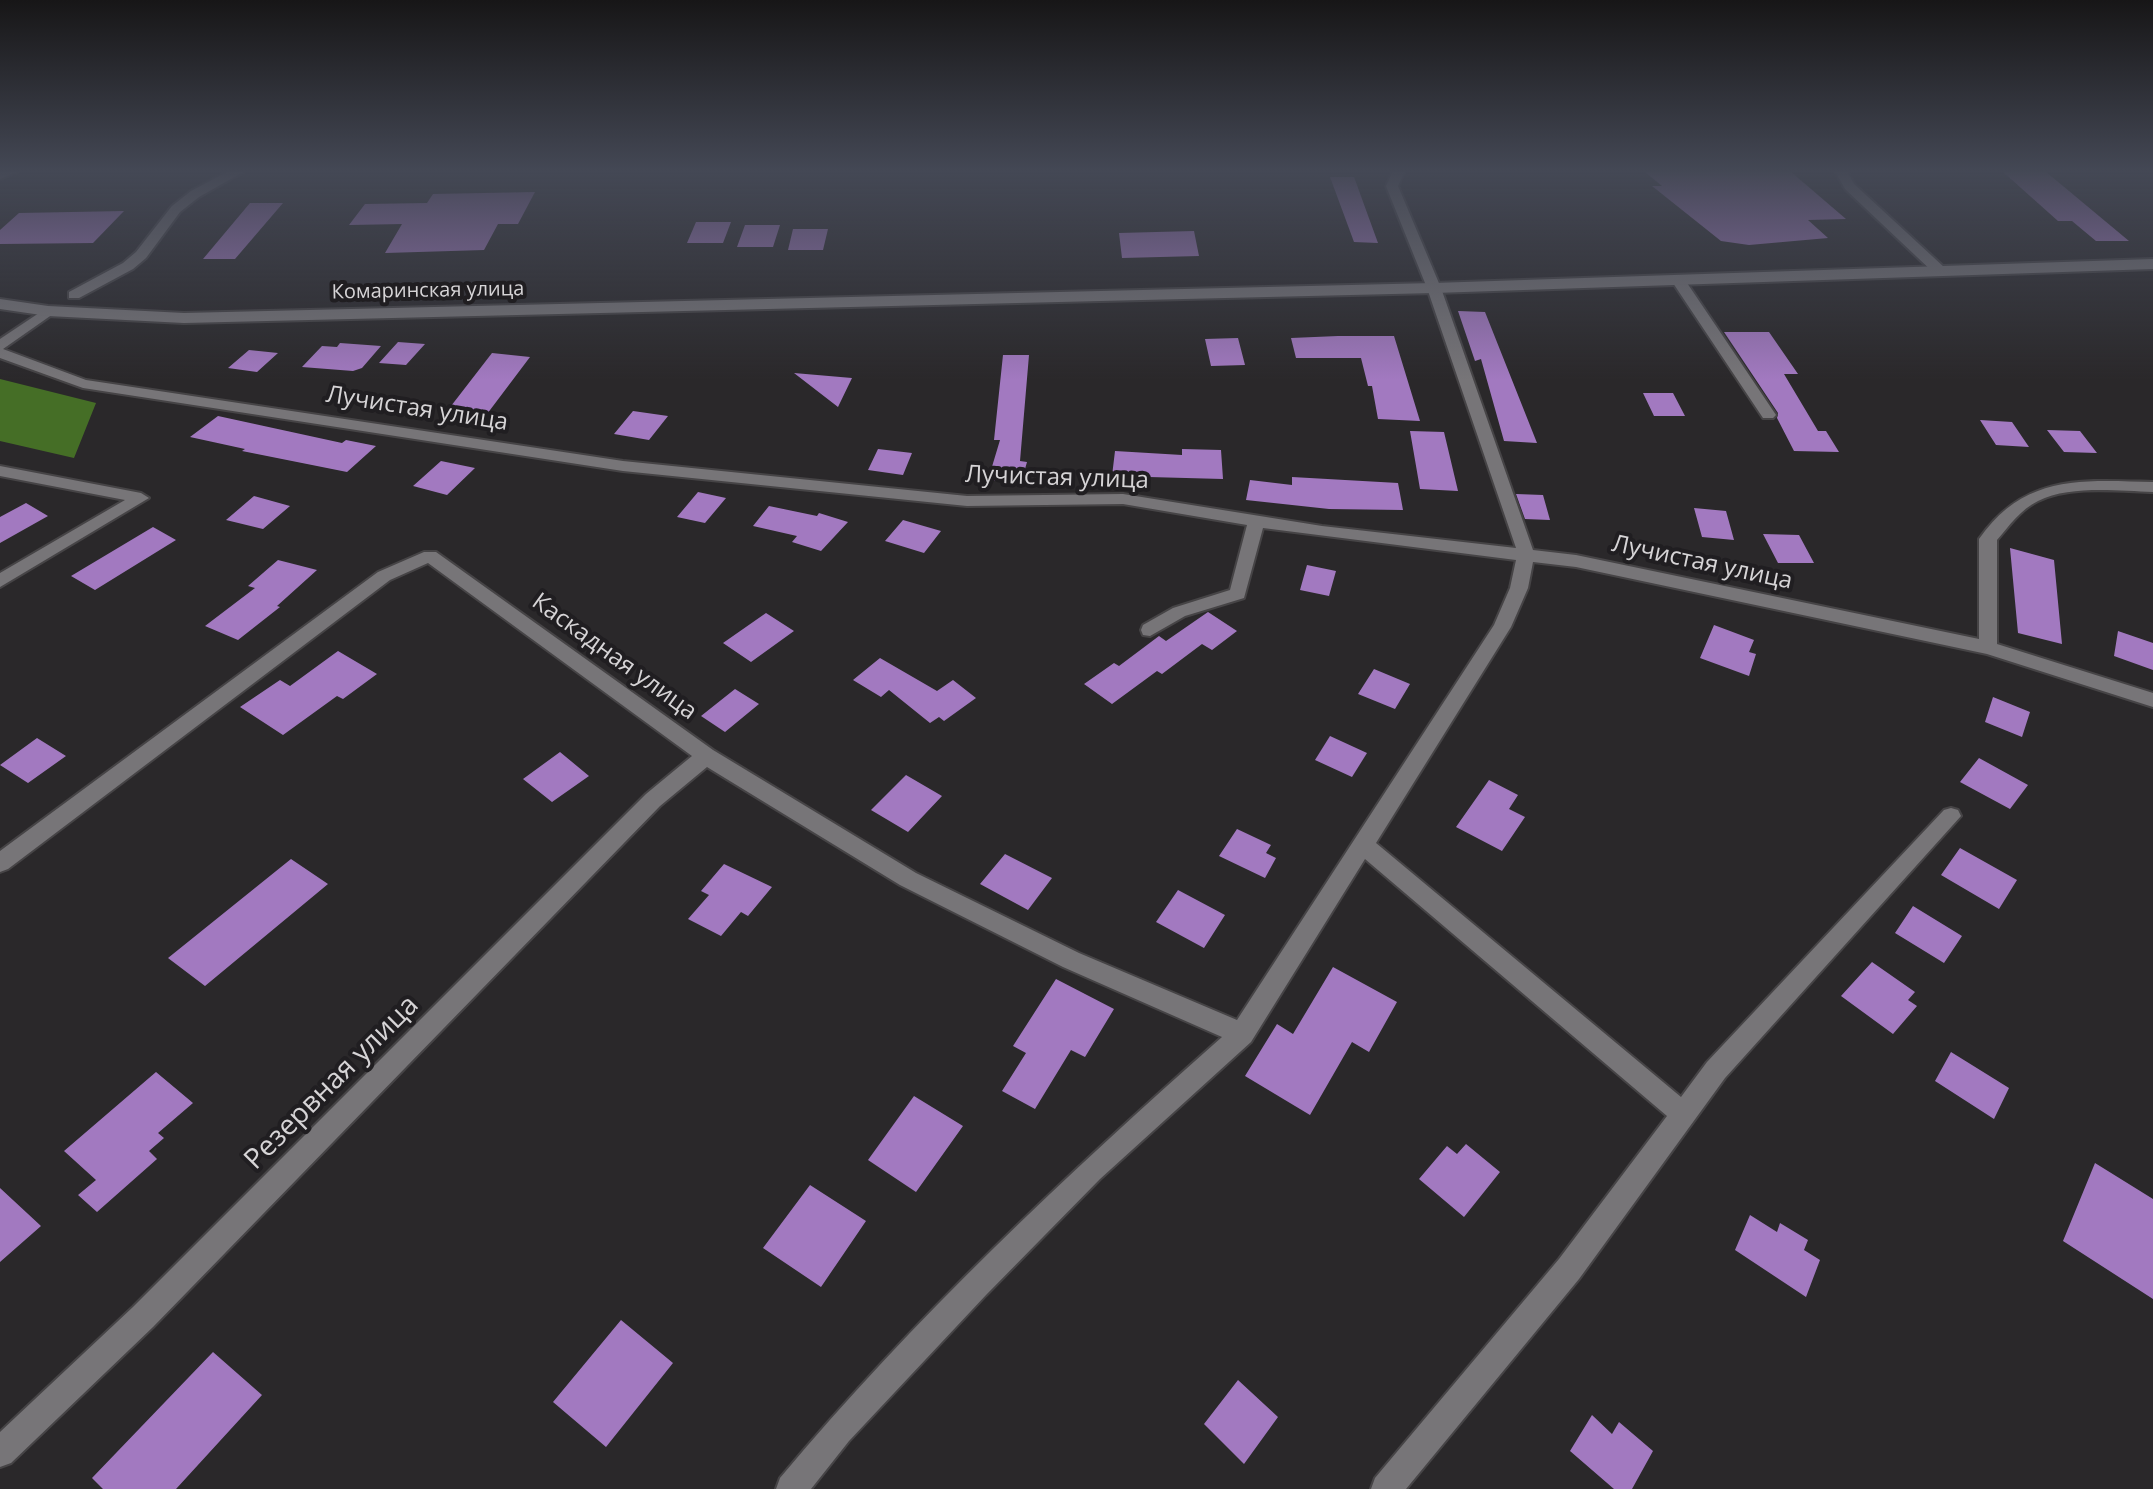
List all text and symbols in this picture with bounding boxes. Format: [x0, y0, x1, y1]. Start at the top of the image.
street label: Комаринская улица [331, 277, 525, 305]
street label: Лучистая улица [324, 380, 510, 438]
street label: Лучистая улица [965, 460, 1149, 496]
street label: Лучистая улица [1609, 530, 1795, 596]
street label: Каскадная улица [526, 588, 702, 726]
street label: Резервная улица [238, 989, 426, 1177]

